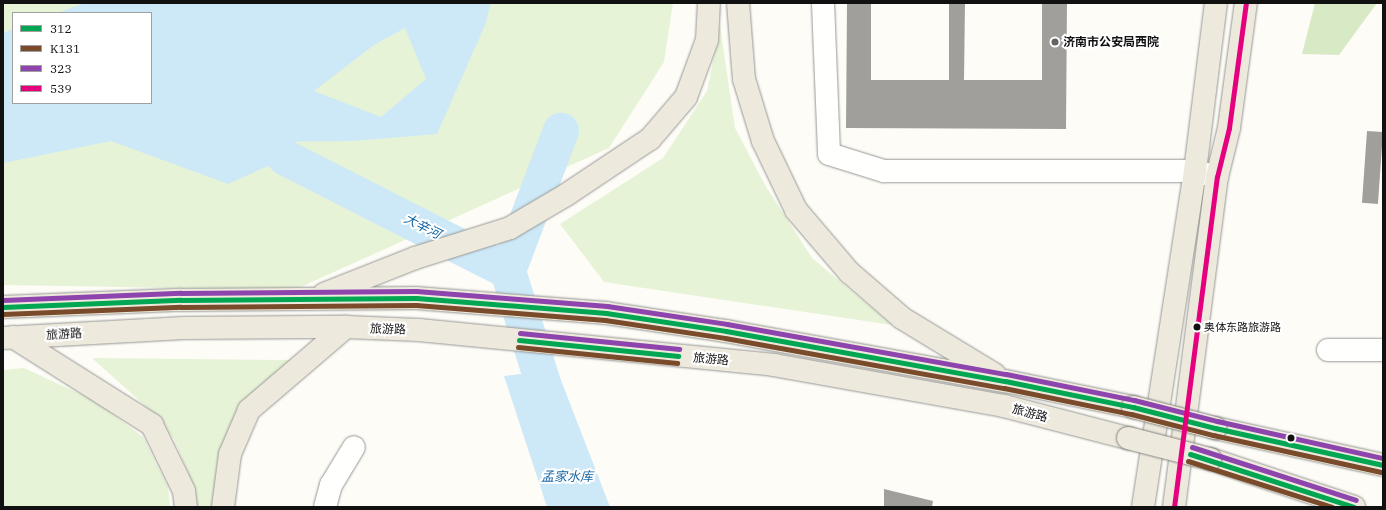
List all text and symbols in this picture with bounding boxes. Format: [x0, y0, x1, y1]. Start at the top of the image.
legend [12, 12, 152, 104]
text: 312 [50, 21, 72, 36]
place label: 济南市公安局西院 [1063, 35, 1159, 49]
marker: 济南市公安局西院 [1050, 37, 1060, 47]
text: K131 [50, 41, 80, 56]
text: 323 [50, 61, 72, 76]
text: 539 [50, 81, 72, 96]
water label: 大辛河 [401, 211, 443, 243]
place label: 奥体东路旅游路 [1204, 320, 1281, 334]
street label: 旅游路 [370, 321, 406, 337]
marker: 奥体东路旅游路 [1192, 322, 1202, 332]
street label: 旅游路 [46, 326, 82, 342]
street label: 旅游路 [692, 350, 730, 368]
street label: 旅游路 [1011, 401, 1049, 425]
unlabelled marker [1286, 433, 1296, 443]
water label: 孟家水库 [541, 469, 593, 485]

